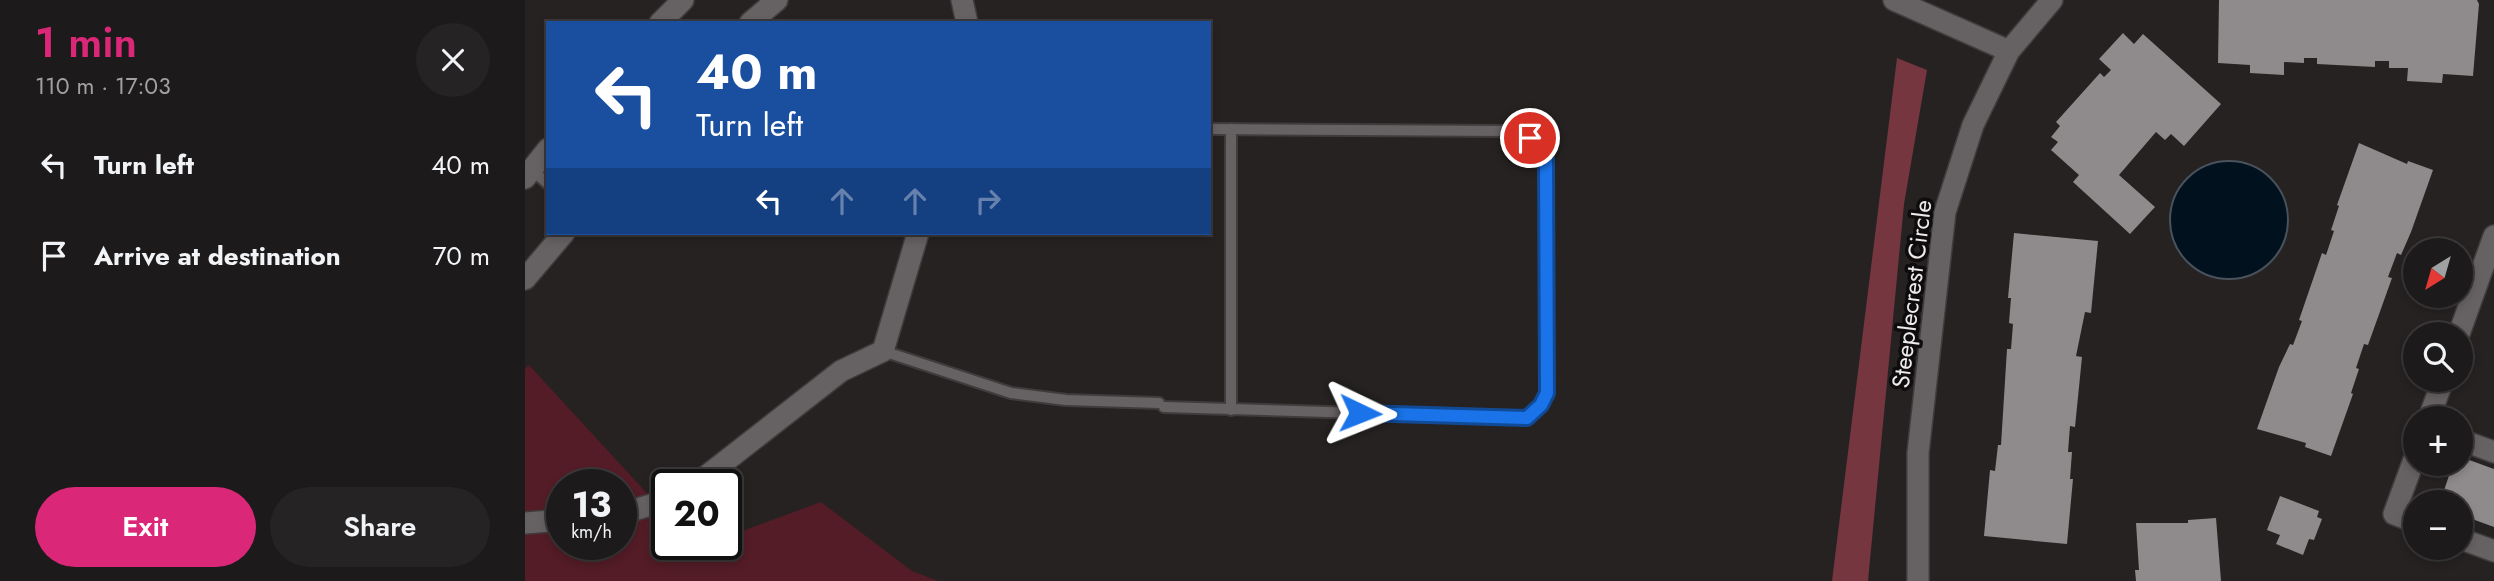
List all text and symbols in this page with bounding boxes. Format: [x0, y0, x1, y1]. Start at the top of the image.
text: 1 min [35, 12, 137, 73]
button: close [416, 23, 490, 97]
text: 40 m [696, 37, 818, 107]
icon: left [581, 49, 672, 140]
text: 110 m · 17:03 [35, 69, 171, 103]
text: Turn left [696, 102, 803, 148]
pin [1500, 108, 1560, 168]
icon: arrive [1511, 119, 1549, 157]
icon: left [35, 146, 73, 184]
text: Turn left [94, 146, 194, 184]
text: 40 m [431, 146, 490, 184]
icon: left [750, 182, 788, 220]
icon: ahead [823, 182, 861, 220]
icon: ahead [896, 182, 934, 220]
icon: right [969, 182, 1007, 220]
street label: Steeplecrest Circle [1883, 198, 1940, 390]
icon: arrive [35, 237, 73, 275]
text: Arrive at destination [94, 237, 341, 275]
text: 70 m [433, 237, 490, 275]
north arrow [2403, 238, 2473, 308]
map controls [2403, 238, 2473, 560]
button: search [2403, 322, 2473, 392]
position arrow [1323, 376, 1397, 450]
button: + [2403, 406, 2473, 476]
speed limit sign: 20 [651, 469, 742, 560]
text: 13 [572, 480, 611, 530]
button: Exit [35, 487, 256, 567]
button: Share [270, 487, 490, 567]
button: − [2403, 490, 2473, 560]
text: km/h [571, 519, 612, 545]

